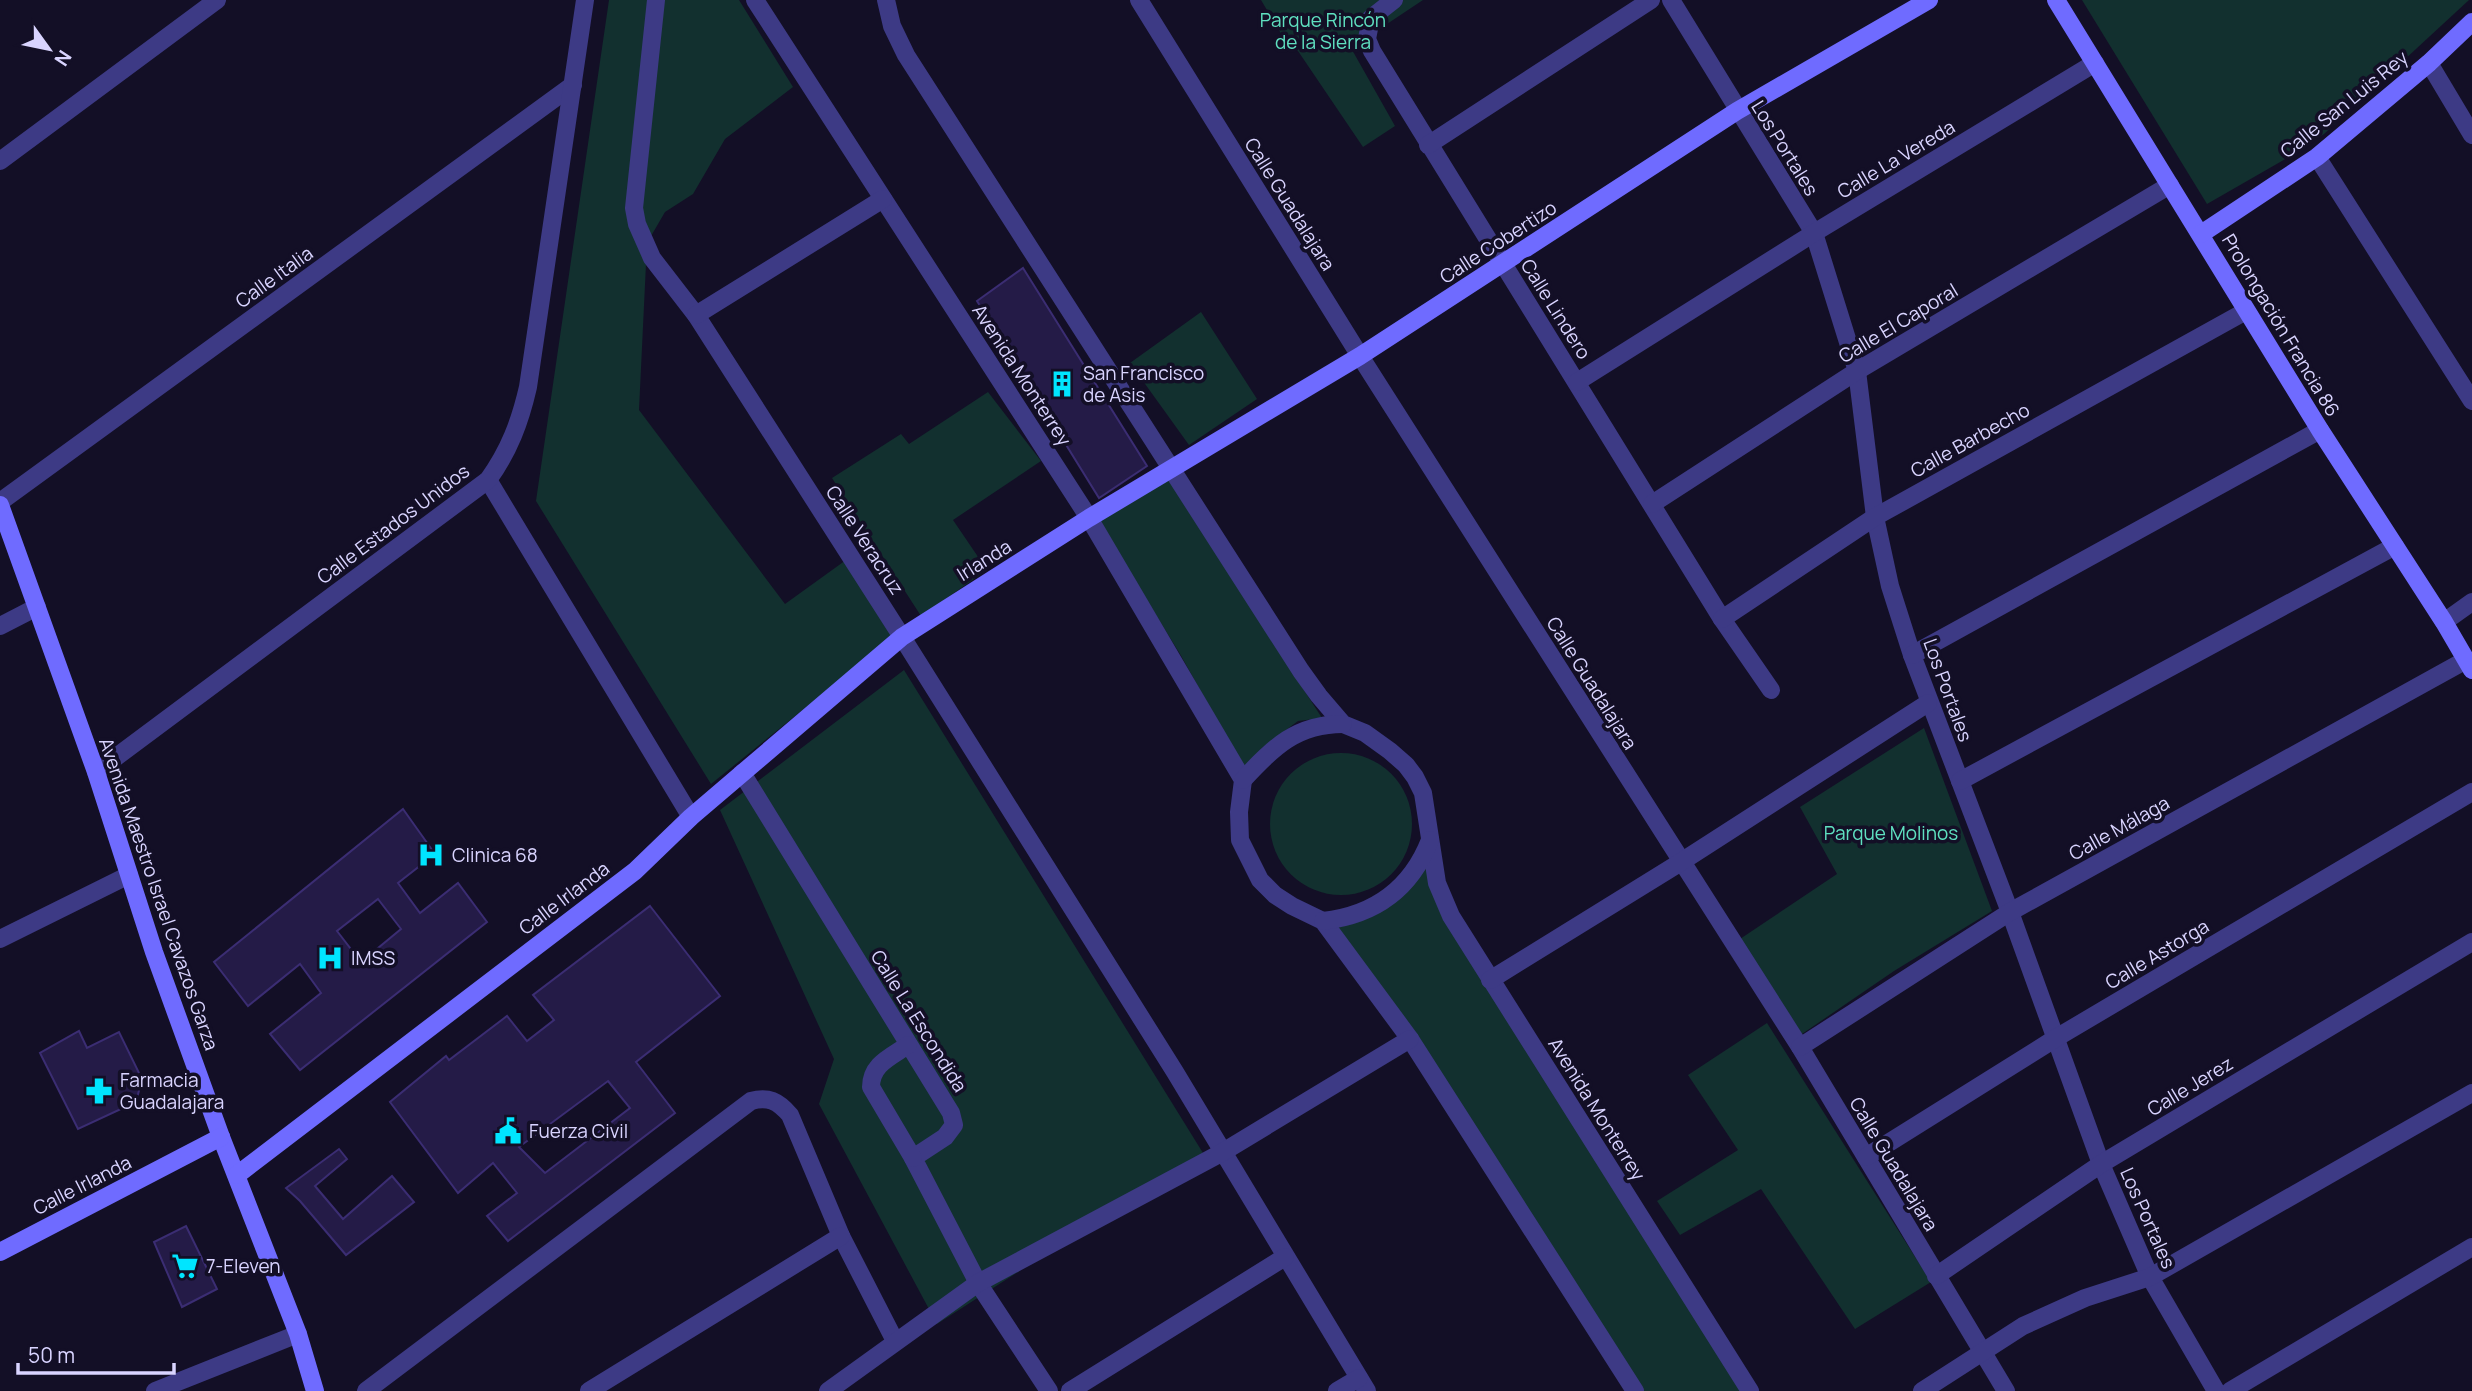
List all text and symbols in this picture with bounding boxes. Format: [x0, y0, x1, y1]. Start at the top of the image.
park label: Parque Rincón de la Sierra [1260, 7, 1386, 55]
north arrow [14, 14, 84, 84]
street label: Calle San Luis Rey [2275, 44, 2413, 164]
text: N [49, 45, 78, 71]
street label: Los Portales [1745, 95, 1825, 201]
street label: Calle La Vereda [1832, 114, 1960, 204]
street label: Calle Guadalajara [1239, 133, 1341, 275]
street label: Calle Cobertizo [1434, 194, 1562, 290]
street label: Prolongación Francia 86 [2216, 229, 2346, 421]
street label: Calle Italia [230, 240, 318, 314]
street label: Calle Lindero [1515, 254, 1597, 364]
street label: Calle El Caporal [1833, 277, 1963, 369]
street label: Avenida Monterrey [966, 299, 1078, 451]
place label: San Francisco de Asis [1083, 360, 1204, 408]
building icon: San Francisco de Asis [1047, 369, 1077, 399]
street label: Calle Barbecho [1906, 397, 2034, 483]
street label: Calle Estados Unidos [311, 458, 475, 590]
street label: Calle Veracruz [820, 480, 910, 600]
street label: Irlanda [952, 533, 1016, 587]
street label: Calle Guadalajara [1541, 612, 1643, 754]
street label: Los Portales [1917, 635, 1979, 745]
street label: Avenida Maestro Israel Cavazos Garza [93, 734, 225, 1054]
street label: Calle Málaga [2064, 790, 2174, 866]
park label: Parque Molinos [1824, 820, 1958, 846]
hospital icon: Clinica 68 [416, 840, 446, 870]
place label: Clinica 68 [452, 842, 538, 868]
street label: Calle Irlanda [513, 855, 615, 941]
street label: Calle Astorga [2100, 913, 2214, 995]
hospital icon: IMSS [315, 943, 345, 973]
place label: IMSS [351, 945, 395, 971]
street label: Calle La Escondida [865, 945, 973, 1097]
street label: Avenida Monterrey [1543, 1033, 1651, 1185]
street label: Calle Jerez [2142, 1050, 2238, 1122]
place label: Farmacia Guadalajara [120, 1067, 224, 1115]
pharmacy icon: Farmacia Guadalajara [84, 1076, 114, 1106]
street label: Calle Guadalajara [1844, 1092, 1944, 1236]
public building icon: Fuerza Civil [493, 1116, 523, 1146]
place label: Fuerza Civil [529, 1118, 628, 1144]
street label: Calle Irlanda [28, 1149, 136, 1221]
street label: Los Portales [2114, 1163, 2182, 1273]
supermarket icon: 7-Eleven [170, 1251, 200, 1281]
place label: 7-Eleven [206, 1253, 281, 1279]
scale bar [18, 1332, 173, 1376]
text: 50 m [28, 1341, 75, 1369]

